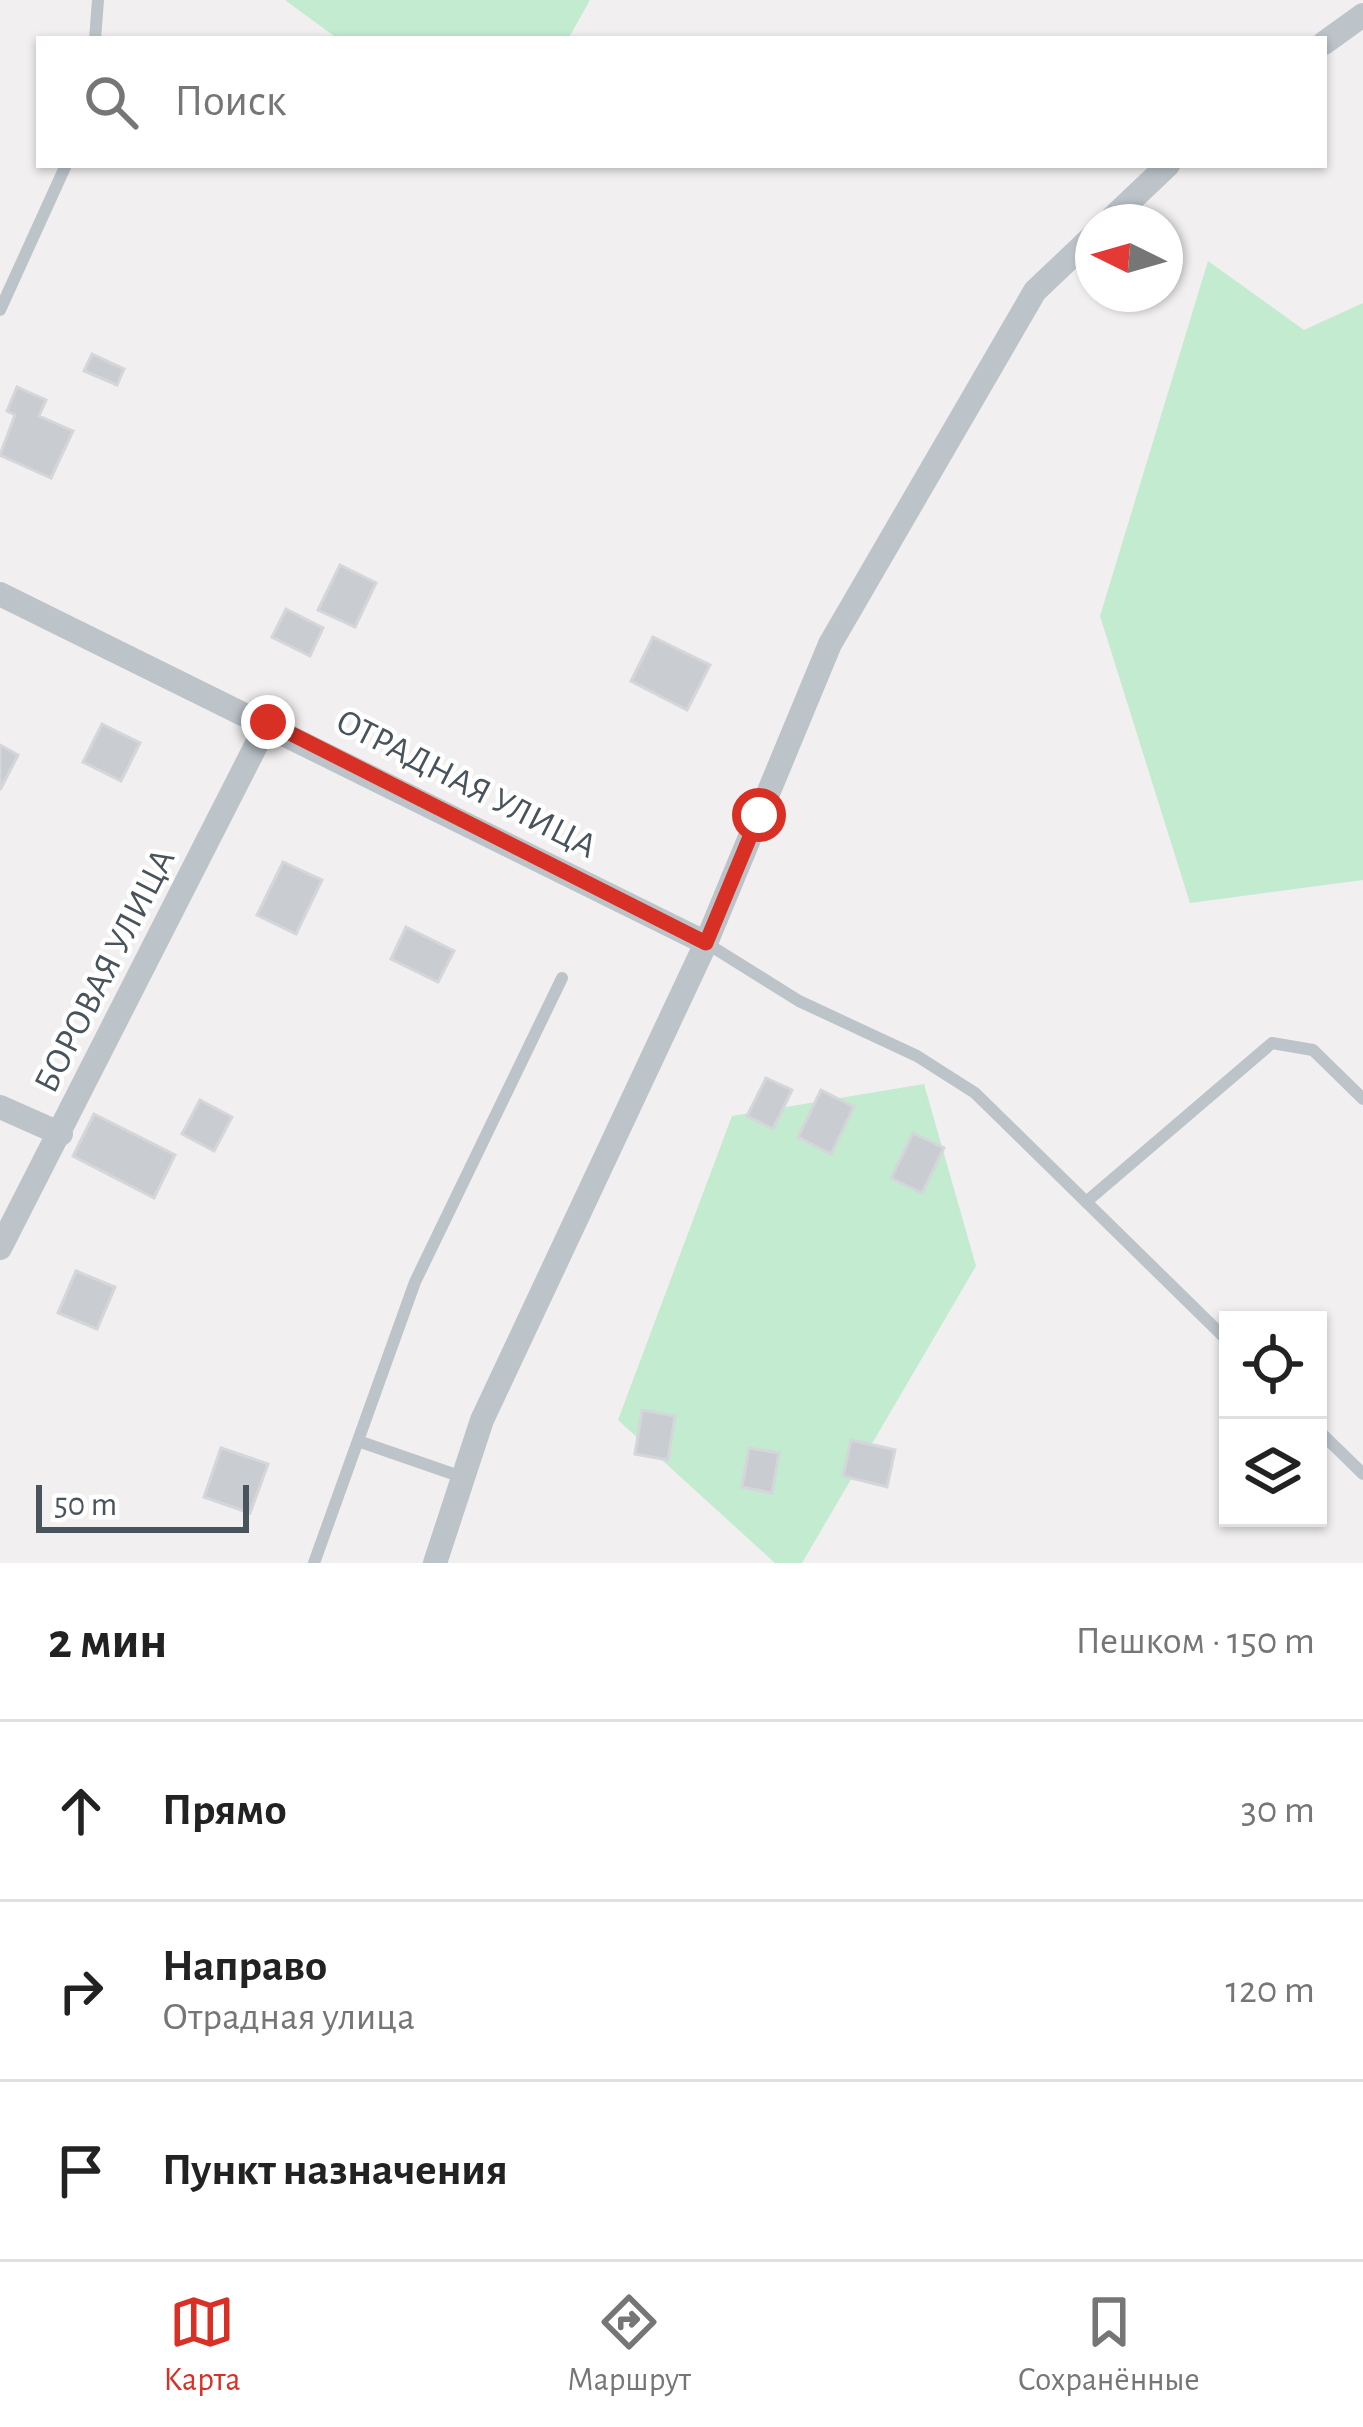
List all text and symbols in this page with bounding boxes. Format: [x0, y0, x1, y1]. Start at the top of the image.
search box [36, 36, 1327, 168]
icon: search [78, 69, 144, 135]
text: Поиск [174, 79, 286, 124]
north arrow [1075, 204, 1183, 312]
route end [241, 695, 295, 749]
street label: ОТРАДНАЯ УЛИЦА [330, 703, 602, 865]
route start [732, 788, 786, 842]
street label: БОРОВАЯ УЛИЦА [28, 843, 182, 1098]
map controls [1219, 1311, 1327, 1527]
button: locate [1219, 1311, 1327, 1419]
button: layers [1219, 1419, 1327, 1527]
scale bar [36, 1479, 249, 1532]
text: 50 m [54, 1489, 117, 1522]
text: 2 мин [48, 1616, 167, 1667]
text: Пешком · 150 m [1075, 1622, 1315, 1661]
icon: ahead [48, 1778, 114, 1844]
text: Прямо [162, 1788, 287, 1833]
text: 30 m [1241, 1791, 1315, 1830]
text: Направо [162, 1944, 327, 1989]
icon: right [48, 1958, 114, 2024]
text: 120 m [1226, 1971, 1315, 2010]
text: Отрадная улица [162, 1998, 415, 2037]
icon: arrive [48, 2138, 114, 2204]
text: Пункт назначения [162, 2148, 508, 2193]
tab: Карта [163, 2289, 241, 2401]
tab: Маршрут [567, 2289, 691, 2401]
tab: Сохранённые [1017, 2289, 1200, 2401]

